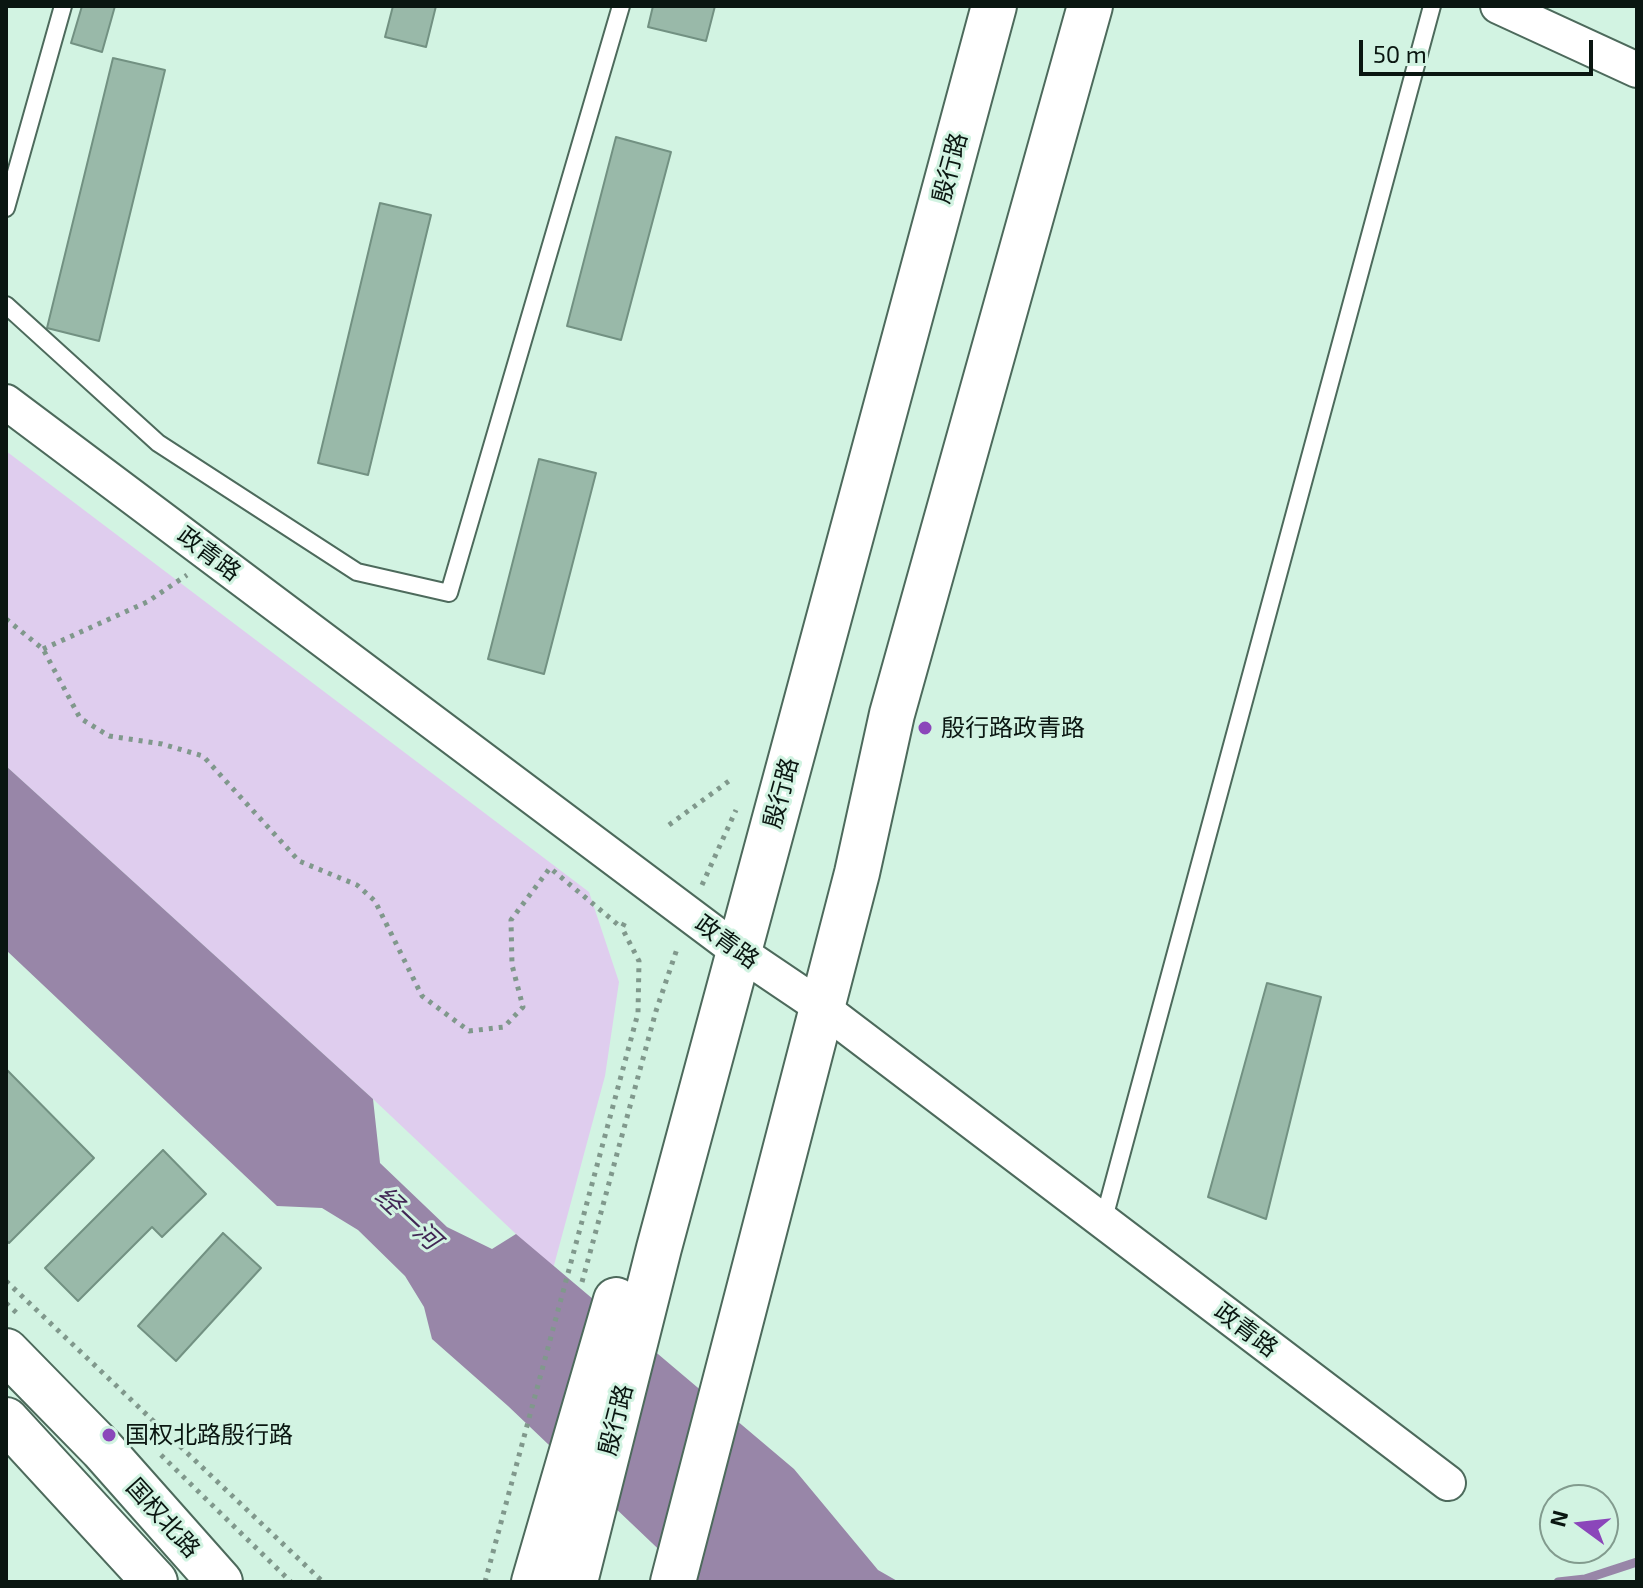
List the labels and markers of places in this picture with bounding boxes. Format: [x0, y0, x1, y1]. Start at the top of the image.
place label: 殷行路政青路 [941, 714, 1085, 742]
marker: 殷行路政青路 [916, 719, 934, 737]
place label: 国权北路殷行路 [125, 1421, 293, 1449]
marker: 国权北路殷行路 [100, 1426, 118, 1444]

